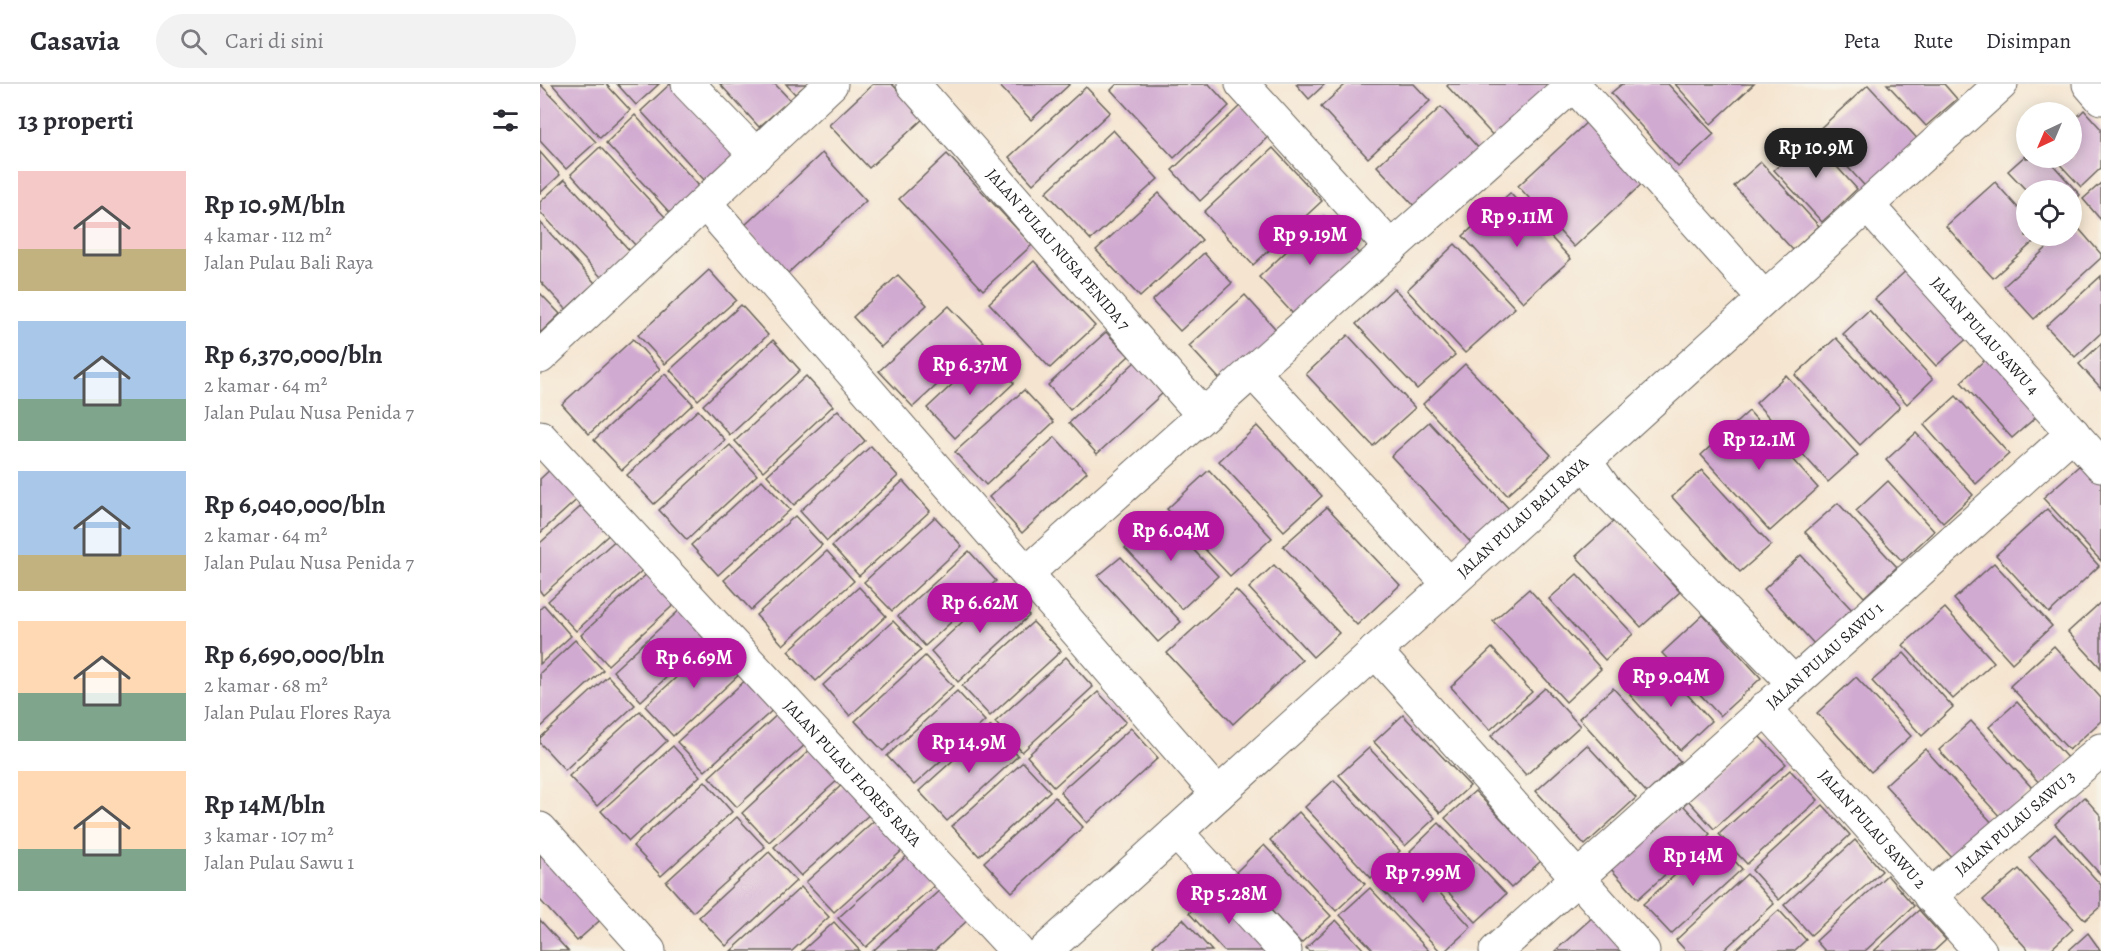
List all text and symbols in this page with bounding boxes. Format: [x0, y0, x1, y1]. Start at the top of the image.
search box [156, 14, 576, 68]
text: Casavia [30, 22, 120, 60]
icon: search [177, 25, 210, 58]
text: Cari di sini [225, 26, 324, 56]
text: Peta [1843, 27, 1880, 55]
text: Rute [1913, 27, 1953, 55]
text: Disimpan [1986, 27, 2071, 55]
north arrow [2016, 102, 2082, 168]
map controls [2016, 102, 2082, 246]
text: 13 properti [18, 103, 134, 138]
icon: filters [489, 104, 522, 137]
pin: Rp 10.9M [1754, 128, 1878, 179]
text: Rp 10.9M [1778, 134, 1854, 161]
street label: JALAN PULAU NUSA PENIDA 7 [981, 164, 1135, 335]
button: locate [2016, 180, 2082, 246]
text: Rp 10.9M/bln [204, 187, 345, 222]
icon: home [66, 195, 138, 267]
pin: Rp 9.11M [1455, 197, 1579, 248]
text: Rp 9.11M [1481, 203, 1553, 230]
pin: Rp 9.19M [1248, 215, 1372, 266]
text: Rp 9.19M [1273, 221, 1347, 248]
text: 4 kamar · 112 m² [204, 222, 332, 249]
text: Jalan Pulau Bali Raya [204, 249, 374, 276]
street label: JALAN PULAU SAWU 4 [1926, 272, 2044, 400]
text: Rp 6,370,000/bln [204, 337, 383, 372]
icon: home [66, 345, 138, 417]
pin: Rp 6.37M [908, 345, 1032, 396]
text: Rp 6.37M [932, 351, 1008, 378]
text: 2 kamar · 64 m² [204, 372, 327, 399]
text: Jalan Pulau Nusa Penida 7 [204, 399, 414, 426]
pin: Rp 12.1M [1697, 420, 1821, 471]
text: Rp 12.1M [1723, 426, 1795, 453]
street label: JALAN PULAU BALI RAYA [1452, 452, 1594, 583]
text: Rp 6,040,000/bln [204, 487, 386, 522]
icon: home [66, 495, 138, 567]
pin: Rp 6.04M [1109, 511, 1233, 562]
text: Rp 6.04M [1132, 517, 1210, 544]
text: 2 kamar · 64 m² [204, 522, 327, 549]
text: Jalan Pulau Nusa Penida 7 [204, 549, 414, 576]
pin: Rp 6.62M [918, 583, 1042, 634]
text: Rp 6.62M [941, 589, 1019, 616]
street label: JALAN PULAU SAWU 1 [1762, 597, 1889, 714]
text: Rp 6,690,000/bln [204, 637, 385, 672]
pin: Rp 6.69M [632, 638, 756, 689]
text: Rp 6.69M [656, 644, 732, 671]
icon: home [66, 645, 138, 717]
pin: Rp 9.04M [1609, 657, 1733, 708]
text: Rp 9.04M [1632, 663, 1710, 690]
text: 2 kamar · 68 m² [204, 672, 328, 699]
street label: JALAN PULAU FLORES RAYA [779, 695, 926, 852]
text: Jalan Pulau Flores Raya [204, 699, 391, 726]
pin: Rp 14.9M [907, 723, 1031, 774]
text: Rp 14.9M [932, 729, 1006, 756]
street label: JALAN PULAU SAWU 2 [1814, 765, 1931, 894]
street label: JALAN PULAU SAWU 3 [1950, 766, 2080, 881]
text: Rp 14M/bln [204, 787, 325, 822]
icon: home [66, 795, 138, 867]
text: 3 kamar · 107 m² [204, 822, 334, 849]
pin: Rp 14M [1644, 836, 1742, 887]
text: Rp 14M [1663, 842, 1723, 869]
text: Jalan Pulau Sawu 1 [204, 849, 354, 876]
pin: Rp 7.99M [1361, 853, 1485, 904]
text: Rp 7.99M [1385, 859, 1461, 886]
pin: Rp 5.28M [1167, 874, 1291, 925]
text: Rp 5.28M [1191, 880, 1267, 907]

